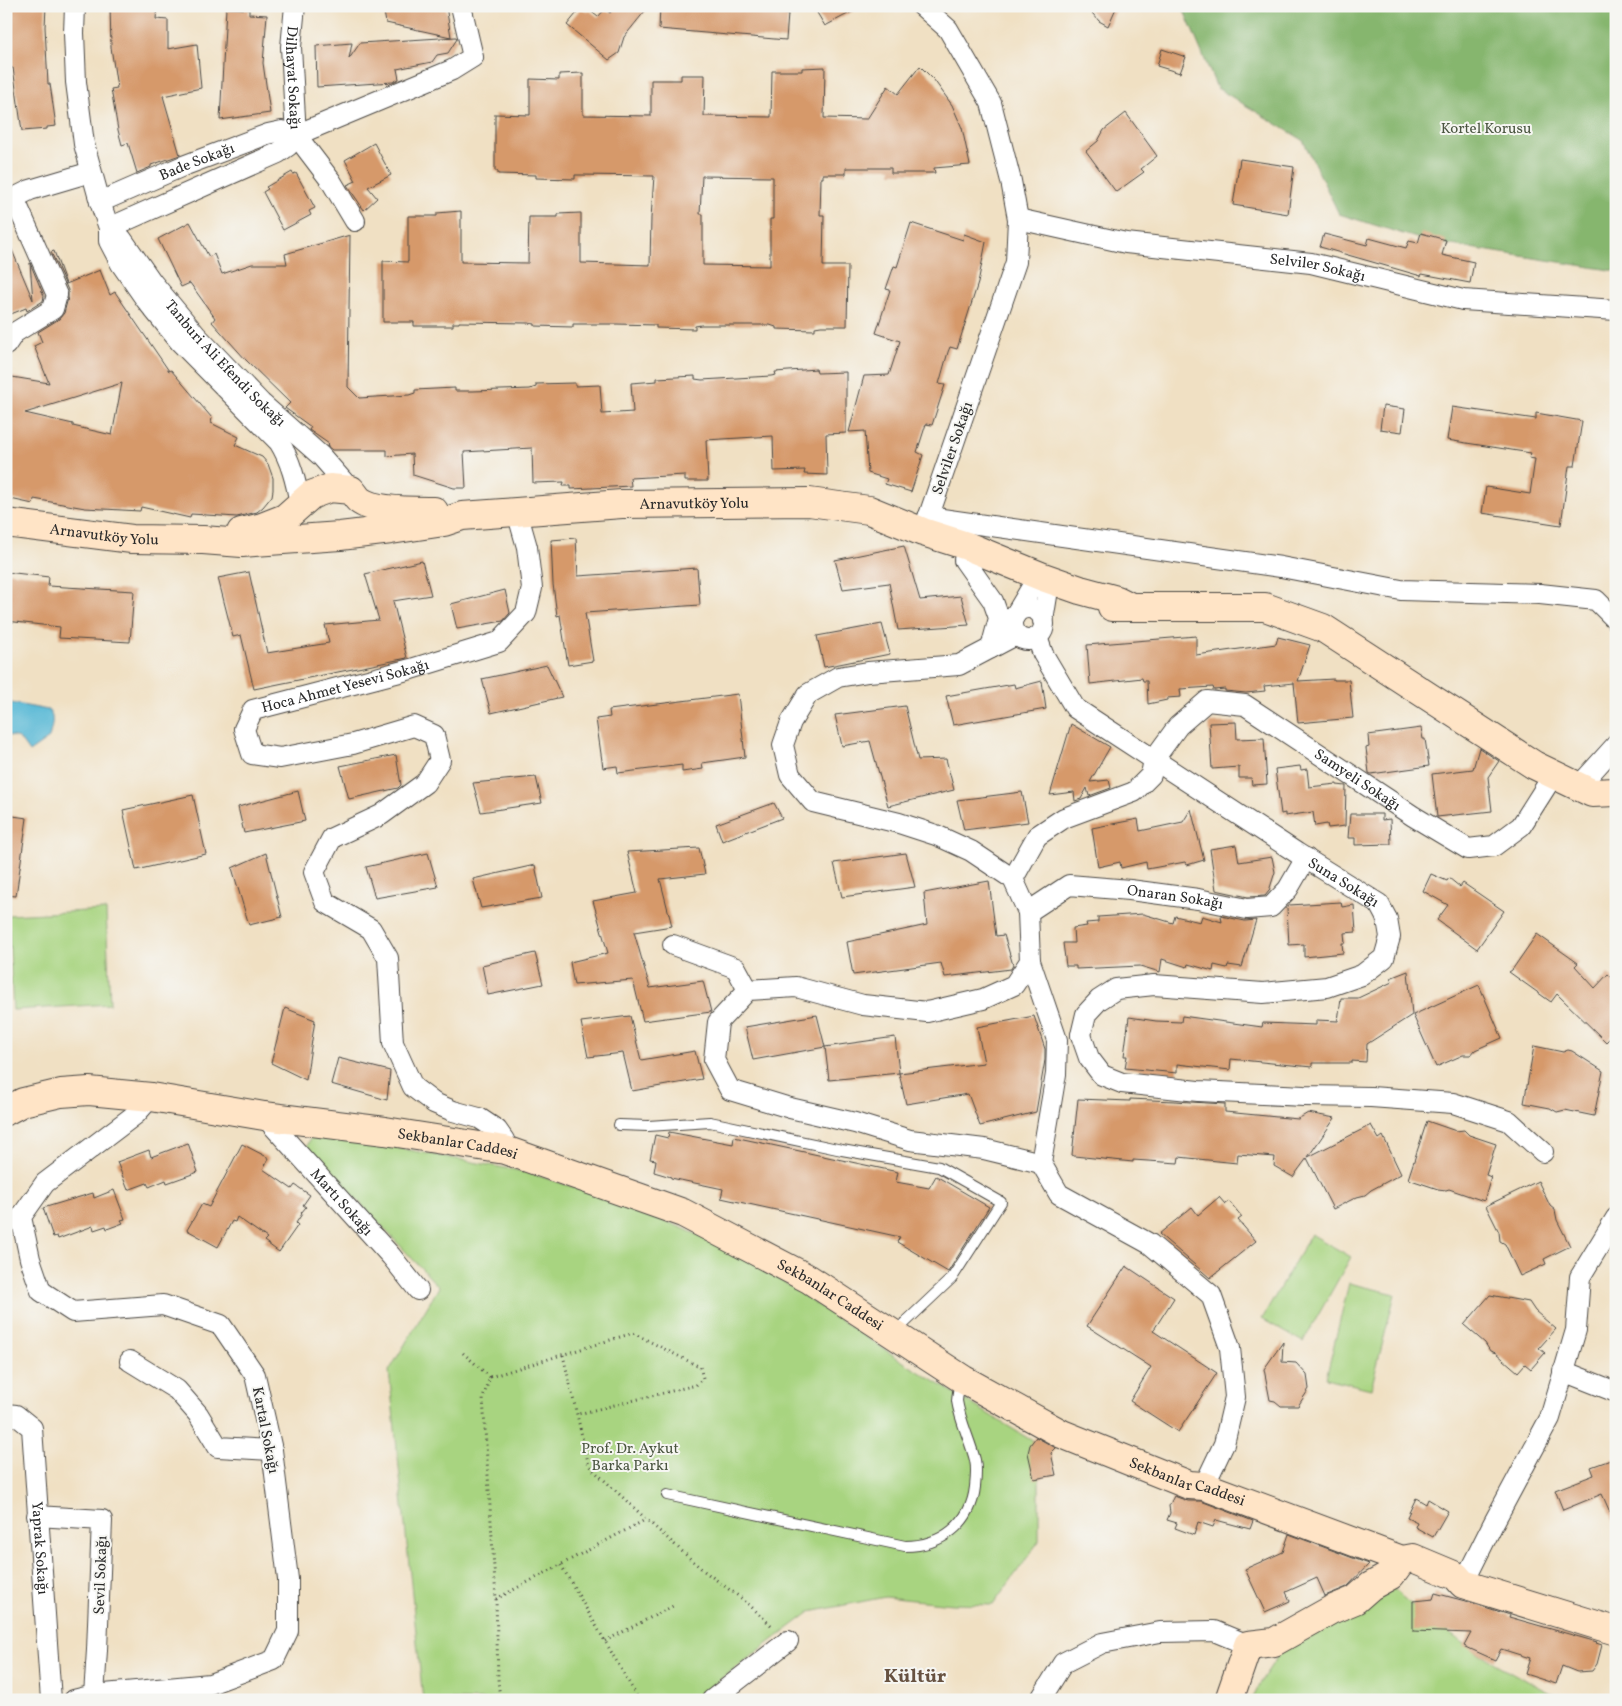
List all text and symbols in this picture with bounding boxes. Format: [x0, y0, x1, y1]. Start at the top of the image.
street label: Dilhayat Sokağı [279, 25, 305, 130]
park label: Kortel Korusu [1441, 119, 1531, 140]
street label: Bade Sokağı [156, 138, 238, 187]
street label: Selviler Sokağı [1269, 250, 1367, 288]
street label: Tanburi Ali Efendi Sokağı [159, 296, 290, 432]
street label: Selviler Sokağı [928, 399, 979, 498]
street label: Arnavutköy Yolu [639, 494, 749, 516]
street label: Arnavutköy Yolu [48, 520, 159, 551]
street label: Hoca Ahmet Yesevi Sokağı [259, 655, 432, 719]
street label: Samyeli Sokağı [1309, 744, 1404, 817]
street label: Suna Sokağı [1303, 853, 1383, 913]
street label: Onaran Sokağı [1126, 881, 1225, 916]
street label: Sekbanlar Caddesi [396, 1124, 521, 1166]
street label: Martı Sokağı [305, 1165, 377, 1241]
street label: Sekbanlar Caddesi [773, 1255, 887, 1337]
street label: Kartal Sokağı [246, 1385, 283, 1476]
park label: Prof. Dr. Aykut Barka Parkı [581, 1439, 679, 1477]
street label: Sekbanlar Caddesi [1126, 1453, 1248, 1512]
street label: Yaprak Sokağı [25, 1501, 53, 1596]
street label: Sevil Sokağı [90, 1535, 113, 1615]
district label: Kültür [884, 1663, 947, 1691]

